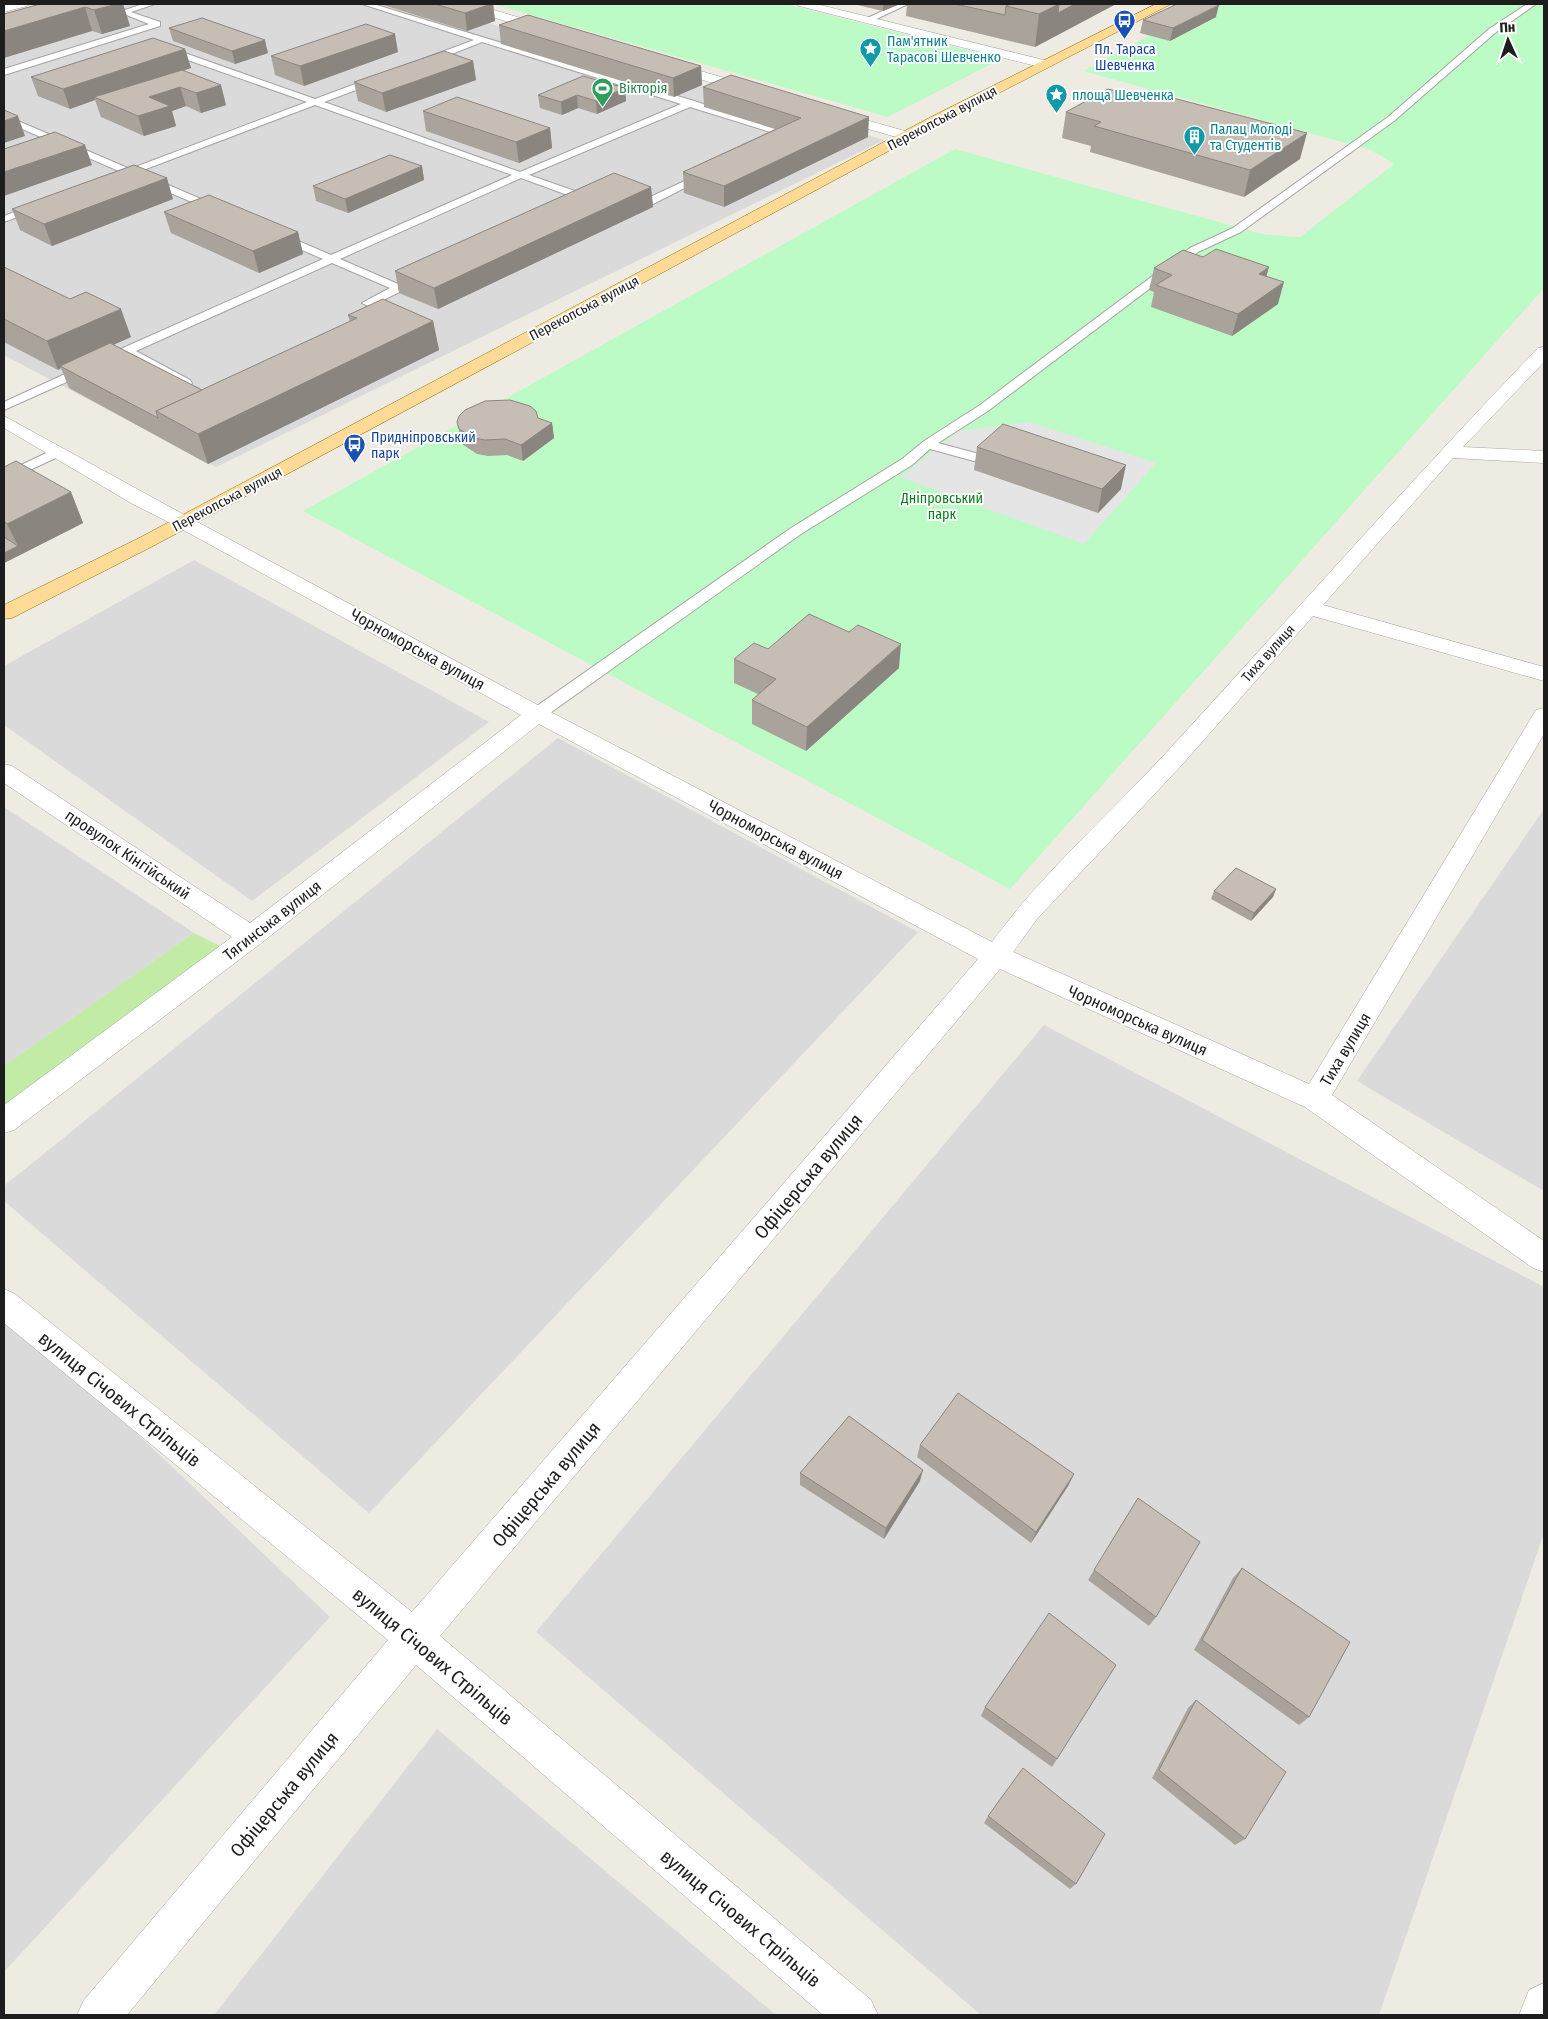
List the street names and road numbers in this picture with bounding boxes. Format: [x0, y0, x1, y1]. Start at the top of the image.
street label: Перекопська вулиця [884, 82, 1000, 155]
street label: Перекопська вулиця [526, 272, 642, 345]
street label: Перекопська вулиця [169, 463, 285, 536]
street label: Чорноморська вулиця [347, 605, 488, 694]
street label: Тиха вулиця [1238, 621, 1299, 686]
street label: Чорноморська вулиця [705, 796, 847, 883]
street label: провулок Кінгійський [61, 805, 194, 903]
street label: Тягинська вулиця [220, 876, 325, 965]
street label: Чорноморська вулиця [1065, 981, 1210, 1060]
street label: Тиха вулиця [1316, 1009, 1375, 1089]
street label: Офіцерська вулиця [749, 1109, 867, 1244]
street label: вулиця Січових Стрільців [34, 1327, 205, 1472]
street label: Офіцерська вулиця [487, 1417, 605, 1552]
street label: вулиця Січових Стрільців [348, 1583, 517, 1730]
street label: Офіцерська вулиця [225, 1727, 343, 1862]
street label: вулиця Січових Стрільців [656, 1845, 825, 1992]

